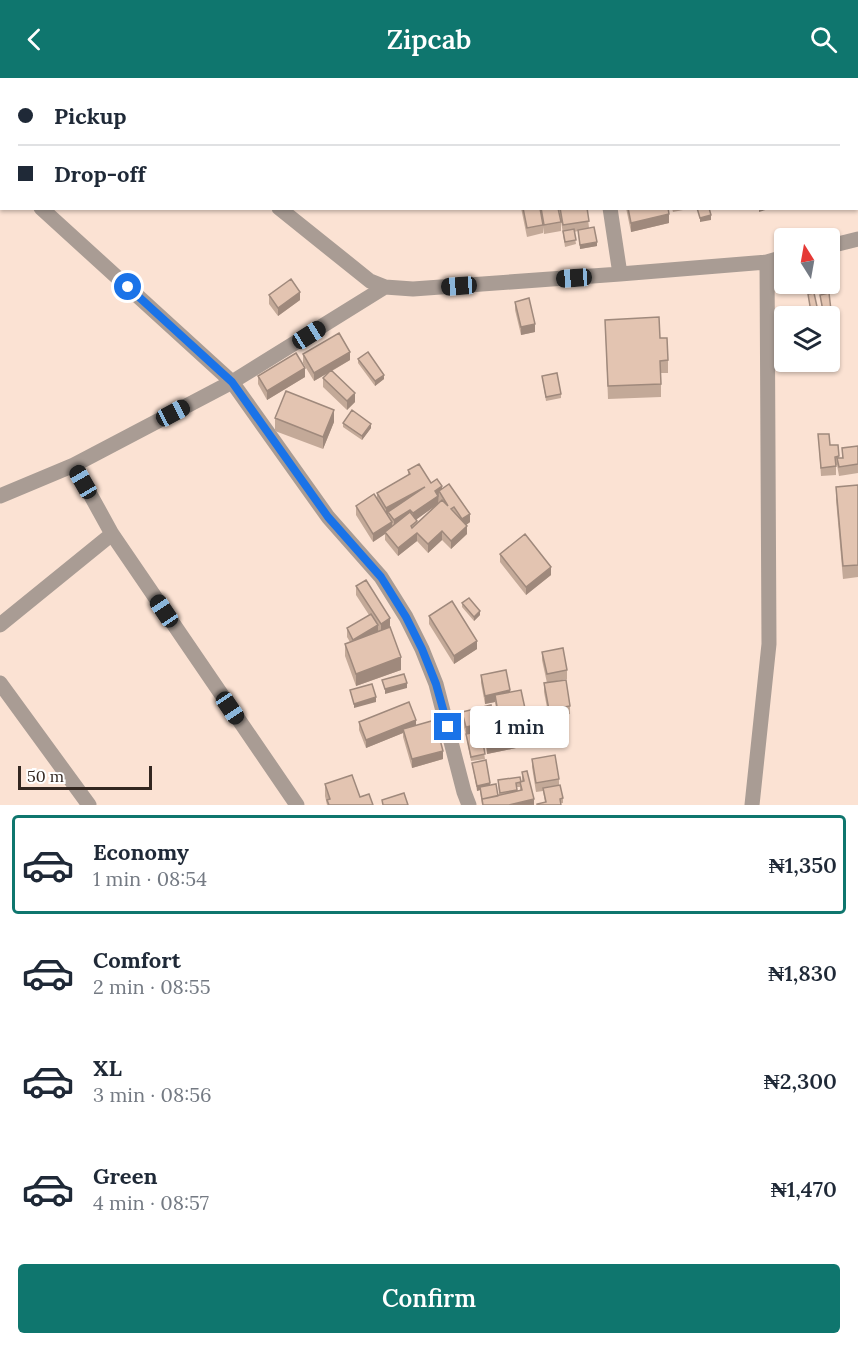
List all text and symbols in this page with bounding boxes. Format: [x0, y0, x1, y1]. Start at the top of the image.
text: Zipcab [387, 22, 471, 56]
icon: back [18, 23, 51, 56]
icon: search [807, 23, 840, 56]
text: Pickup [54, 102, 127, 130]
text: Drop-off [54, 160, 146, 188]
north arrow [774, 228, 840, 294]
map controls [774, 228, 840, 372]
car [555, 268, 593, 288]
route start [114, 273, 141, 300]
car [440, 276, 478, 296]
button: layers [774, 306, 840, 372]
car [289, 318, 329, 352]
car [153, 397, 193, 429]
car [66, 462, 100, 502]
car [146, 591, 182, 631]
car [212, 688, 248, 728]
callout: 1 min [469, 706, 568, 748]
route end [434, 713, 461, 740]
text: 1 min [494, 714, 545, 739]
scale bar [18, 763, 152, 790]
text: 50 m [27, 766, 64, 786]
icon: car [21, 838, 75, 892]
text: Economy [93, 838, 189, 866]
text: ₦1,350 [769, 851, 837, 879]
text: 1 min · 08:54 [93, 866, 207, 891]
icon: car [21, 946, 75, 1000]
text: Comfort [93, 946, 181, 974]
text: ₦1,830 [768, 959, 837, 987]
text: 2 min · 08:55 [93, 974, 211, 999]
icon: car [21, 1054, 75, 1108]
text: XL [93, 1054, 122, 1082]
text: ₦2,300 [764, 1067, 837, 1095]
text: 3 min · 08:56 [93, 1082, 212, 1107]
icon: car [21, 1162, 75, 1216]
text: Green [93, 1162, 158, 1190]
text: ₦1,470 [771, 1175, 837, 1203]
text: 4 min · 08:57 [93, 1190, 209, 1215]
button: Confirm [18, 1264, 840, 1333]

